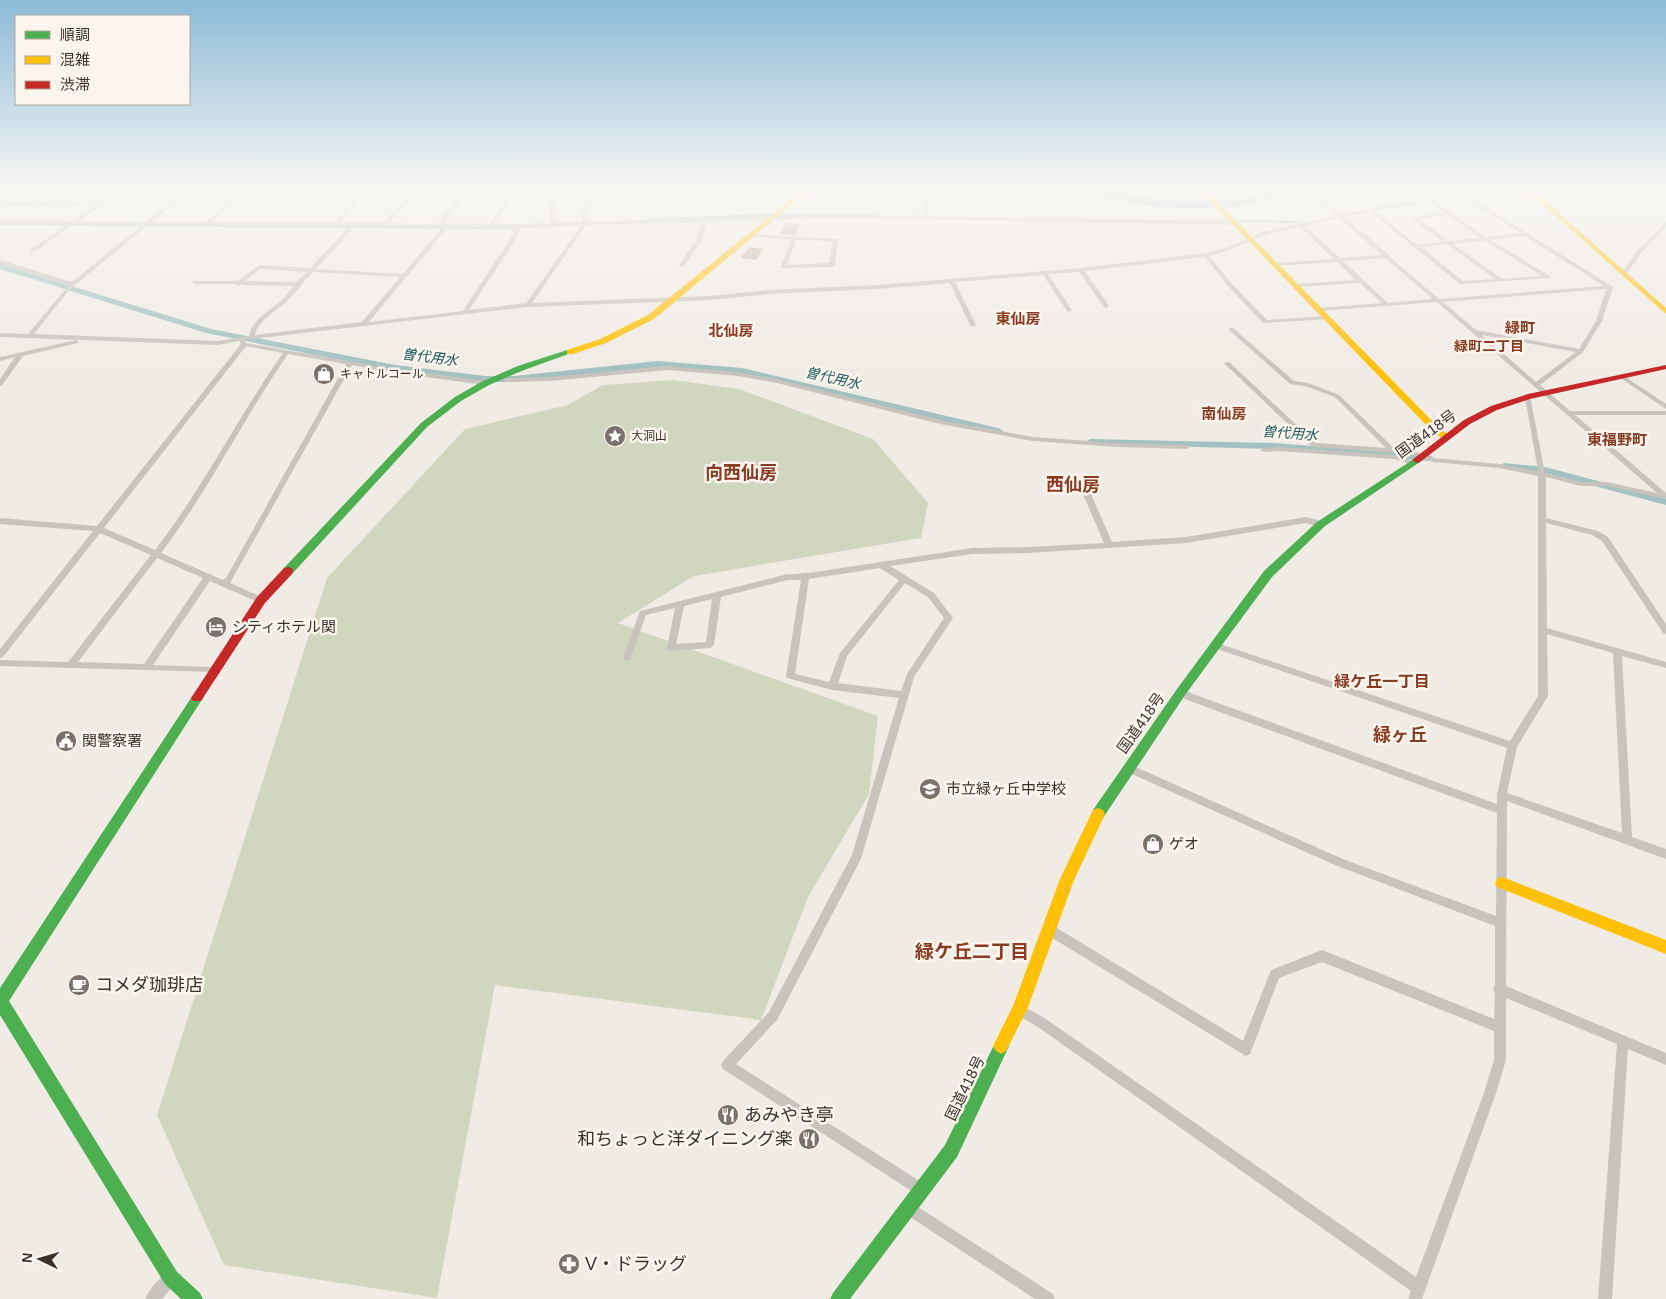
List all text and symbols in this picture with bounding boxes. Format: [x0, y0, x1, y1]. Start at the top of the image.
legend [15, 15, 190, 105]
text: 順調 [60, 26, 90, 43]
text: 混雑 [60, 51, 90, 68]
text: 渋滞 [60, 76, 90, 93]
district label: 東仙房 [995, 310, 1041, 327]
district label: 緑町 [1505, 319, 1535, 336]
district label: 北仙房 [708, 322, 754, 339]
district label: 緑町二丁目 [1454, 338, 1524, 354]
water label: 曽代用水 [401, 346, 461, 369]
shop icon: キャトルコール [312, 362, 336, 386]
water label: 曽代用水 [804, 364, 864, 393]
place label: キャトルコール [340, 367, 424, 381]
district label: 南仙房 [1201, 405, 1247, 422]
street label: 国道418号 [1392, 406, 1459, 461]
water label: 曽代用水 [1262, 423, 1320, 443]
place icon: 大洞山 [603, 424, 627, 448]
place label: 大洞山 [631, 429, 667, 443]
district label: 東福野町 [1587, 431, 1647, 448]
district label: 向西仙房 [705, 463, 777, 483]
district label: 西仙房 [1046, 475, 1100, 495]
hotel icon: シティホテル関 [204, 615, 228, 639]
place label: シティホテル関 [232, 618, 336, 635]
district label: 緑ケ丘一丁目 [1334, 673, 1430, 690]
street label: 国道418号 [1114, 689, 1168, 756]
district label: 緑ヶ丘 [1373, 725, 1427, 745]
public building icon: 関警察署 [54, 729, 78, 753]
place label: 関警察署 [82, 732, 142, 749]
school or university icon: 市立緑ヶ丘中学校 [918, 777, 942, 801]
place label: 市立緑ヶ丘中学校 [946, 780, 1066, 797]
shop icon: ゲオ [1141, 832, 1165, 856]
place label: ゲオ [1169, 835, 1199, 852]
district label: 緑ケ丘二丁目 [915, 941, 1029, 962]
cafe icon: コメダ珈琲店 [67, 973, 91, 997]
place label: コメダ珈琲店 [95, 975, 203, 995]
street label: 国道418号 [942, 1053, 988, 1123]
restaurant icon: あみやき亭 [716, 1103, 740, 1127]
place label: あみやき亭 [744, 1105, 834, 1125]
restaurant icon: 和ちょっと洋ダイニング楽 [797, 1127, 821, 1151]
place label: 和ちょっと洋ダイニング楽 [577, 1129, 793, 1149]
north arrow [15, 1234, 65, 1284]
text: N [19, 1252, 35, 1264]
pharmacy icon: V・ドラッグ [557, 1252, 581, 1276]
place label: V・ドラッグ [585, 1254, 687, 1274]

